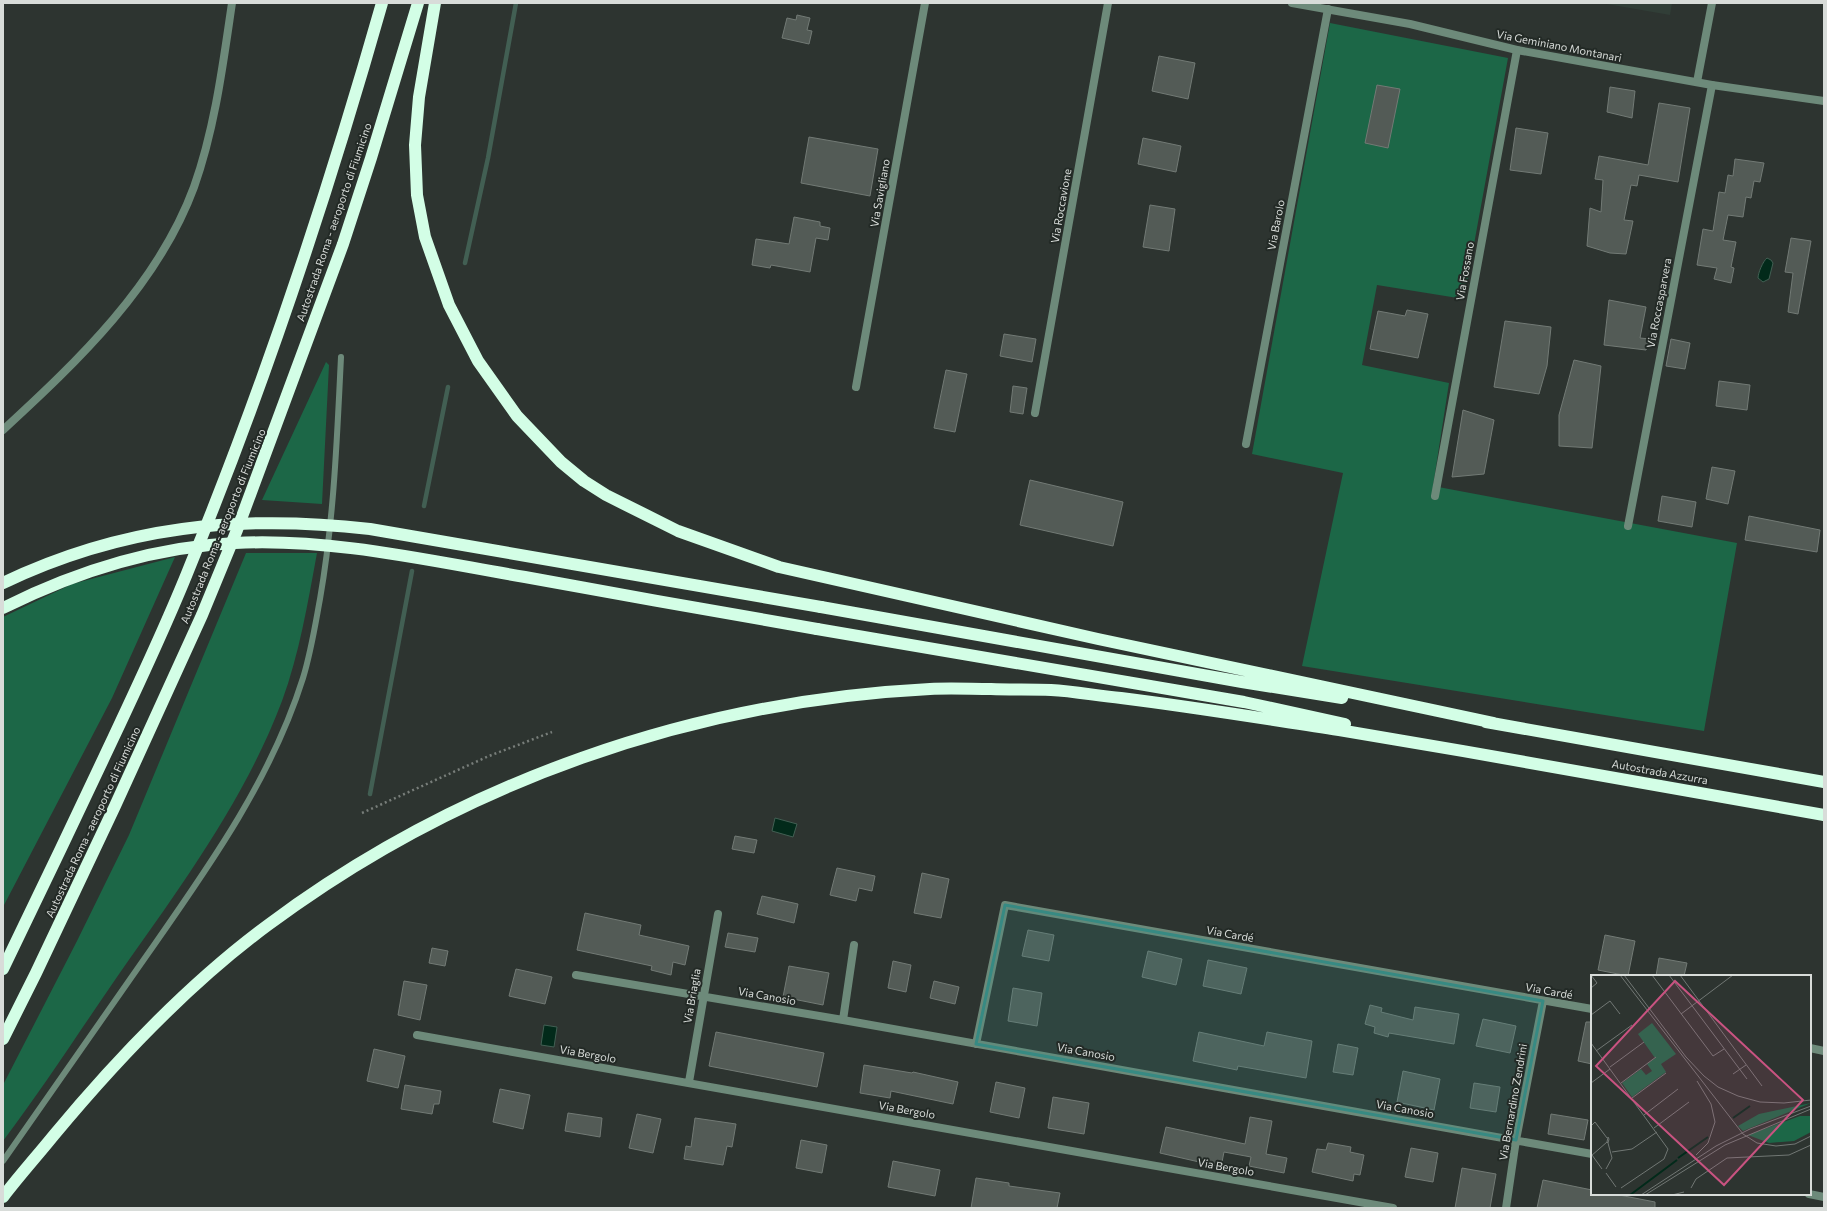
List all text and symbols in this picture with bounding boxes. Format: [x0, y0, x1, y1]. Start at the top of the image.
street label: Via Geminiano Montanari [1495, 27, 1623, 64]
street label: Autostrada Roma - aeroporto di Fiumicino [293, 120, 374, 323]
street label: Via Savigliano [867, 157, 892, 228]
street label: Via Roccavione [1048, 167, 1073, 244]
street label: Via Barolo [1264, 198, 1287, 251]
street label: Via Fossano [1453, 240, 1476, 301]
street label: Via Roccasparvera [1643, 257, 1674, 349]
street label: Autostrada Roma - aeroporto di Fiumicino [177, 426, 268, 625]
street label: Autostrada Roma - aeroporto di Fiumicino [42, 724, 143, 919]
street label: Autostrada Azzurra [1611, 757, 1709, 786]
street label: Via Cardé [1205, 923, 1255, 944]
street label: Via Briaglia [680, 967, 703, 1024]
inset map [1591, 975, 1811, 1195]
street label: Via Cardé [1524, 980, 1574, 1001]
street label: Via Canosio [737, 984, 798, 1007]
street label: Via Canosio [1056, 1040, 1117, 1063]
street label: Via Bergolo [559, 1042, 618, 1065]
street label: Via Bernardino Zendrini [1496, 1042, 1529, 1161]
street label: Via Canosio [1375, 1097, 1436, 1120]
street label: Via Bergolo [878, 1098, 937, 1121]
street label: Via Bergolo [1197, 1155, 1256, 1178]

